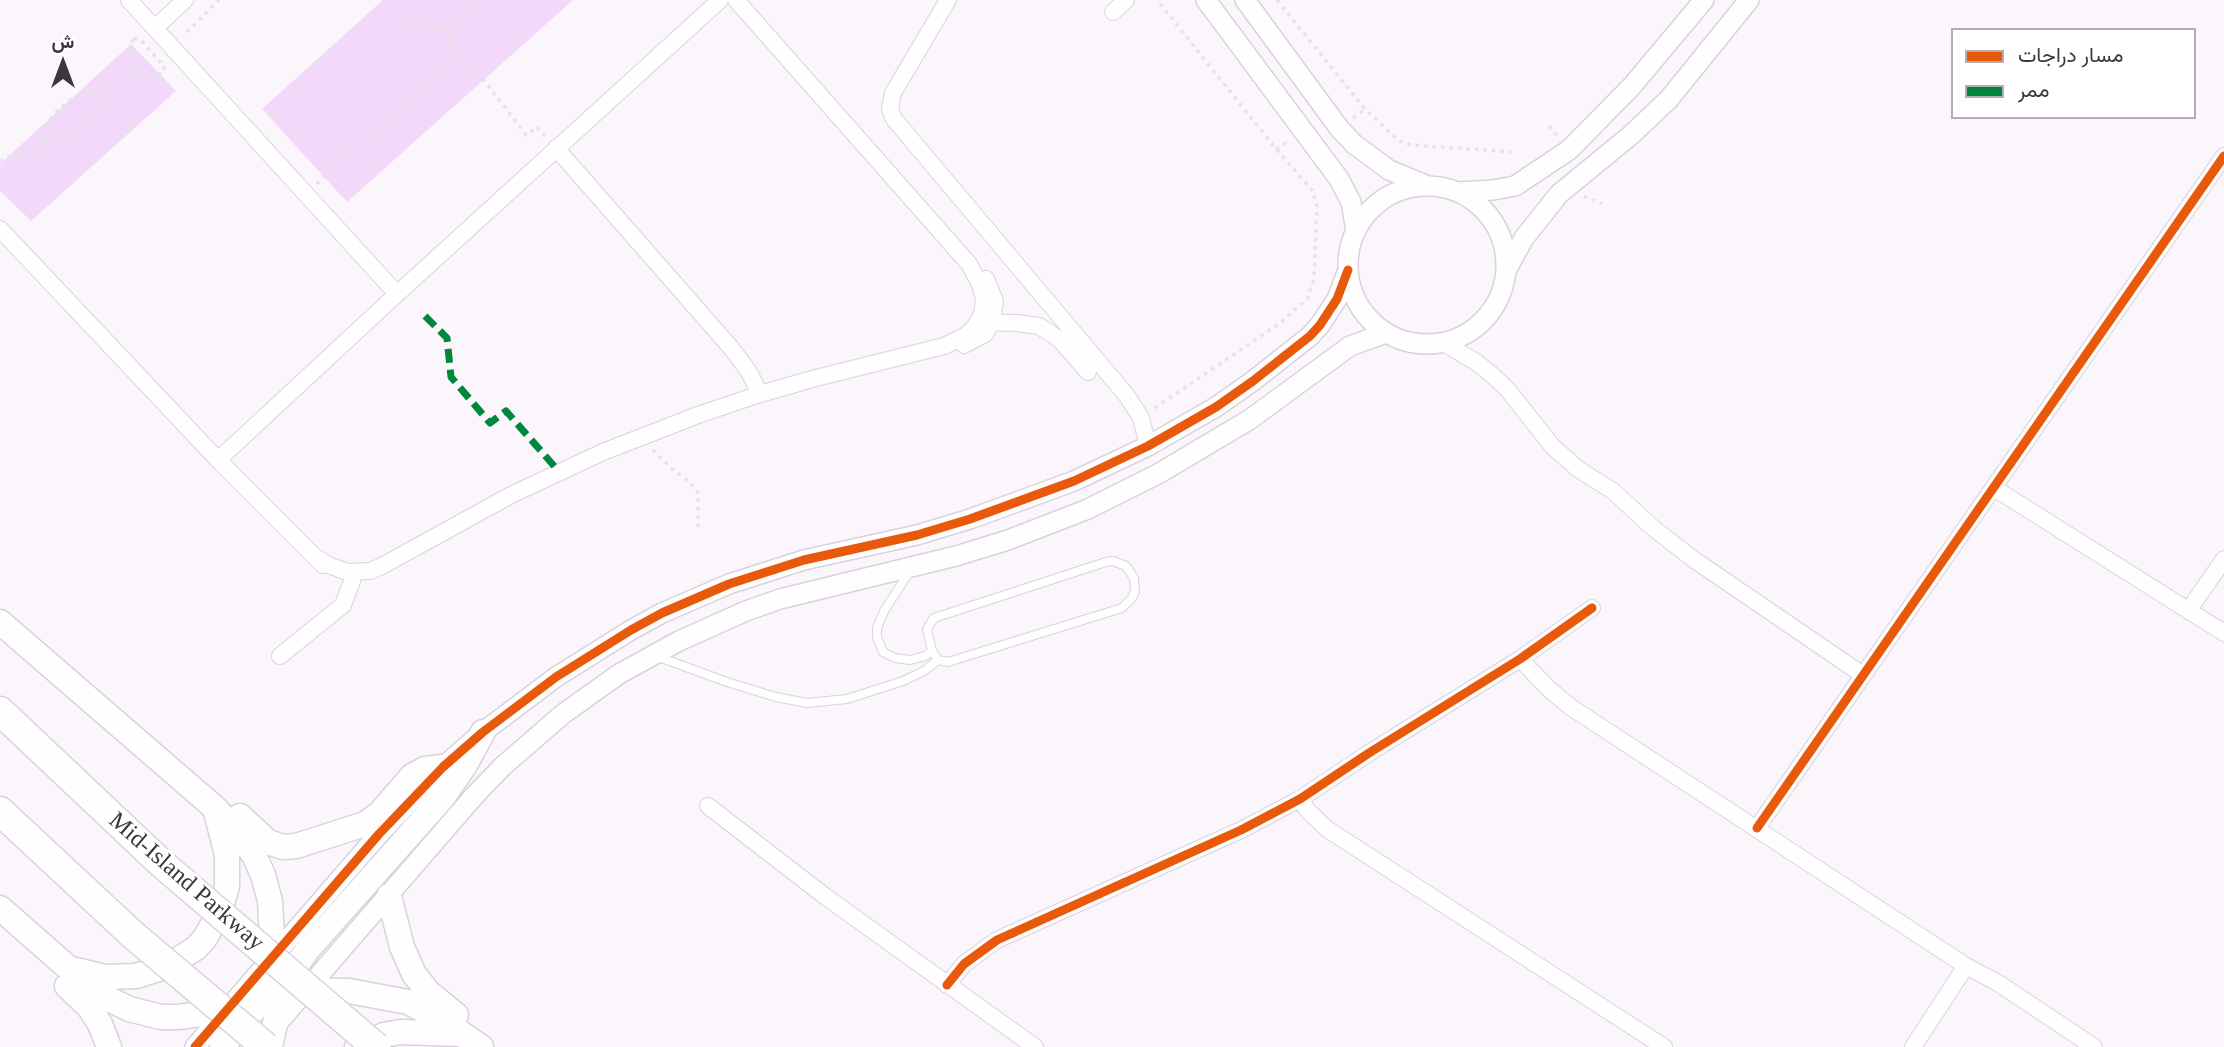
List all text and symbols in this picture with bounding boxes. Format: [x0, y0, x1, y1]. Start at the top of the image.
north arrow [28, 28, 98, 98]
legend [1951, 28, 2196, 119]
text: ش [52, 31, 74, 52]
text: مسار دراجات [2018, 43, 2123, 67]
text: ممر [2018, 78, 2049, 102]
street label: Mid-Island Parkway [102, 807, 270, 957]

